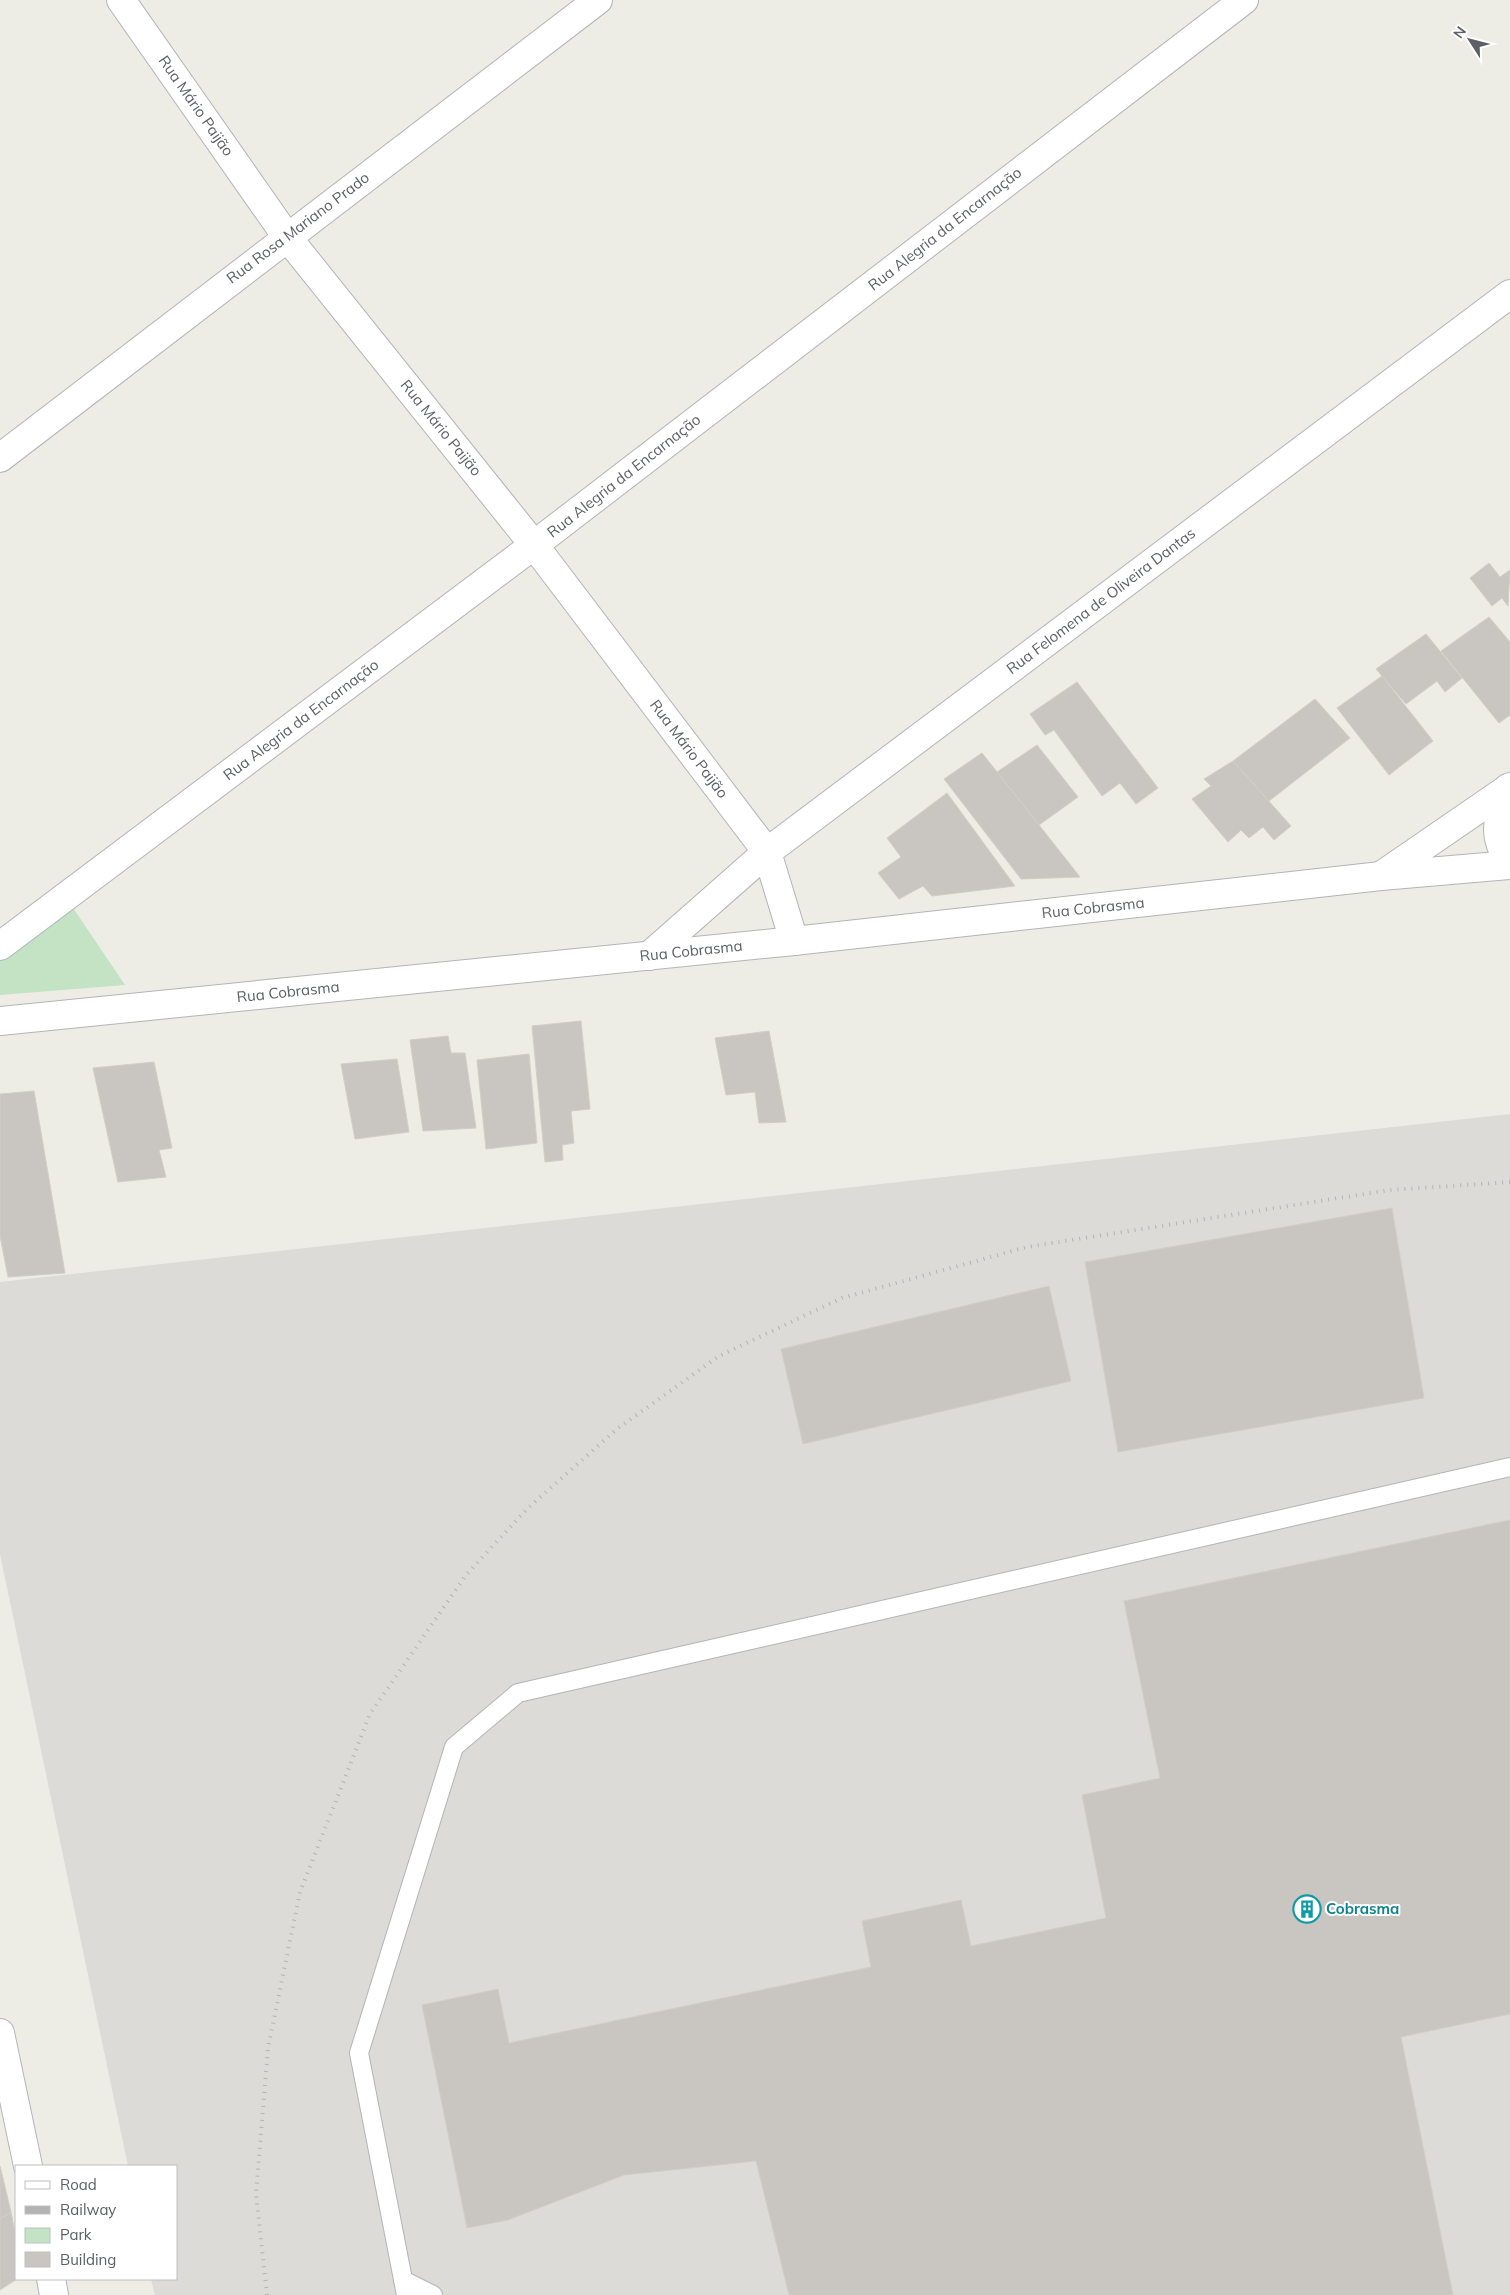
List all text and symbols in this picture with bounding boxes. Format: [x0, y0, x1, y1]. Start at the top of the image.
north arrow [1445, 15, 1495, 65]
text: N [1449, 23, 1470, 42]
street label: Rua Mário Paijão [155, 52, 238, 160]
street label: Rua Alegria da Encarnação [864, 163, 1025, 295]
street label: Rua Rosa Mariano Prado [223, 168, 373, 287]
street label: Rua Mário Paijão [397, 376, 486, 480]
street label: Rua Alegria da Encarnação [543, 410, 704, 542]
street label: Rua Felomena de Oliveira Dantas [1002, 523, 1199, 678]
street label: Rua Alegria da Encarnação [219, 655, 382, 784]
street label: Rua Mário Paijão [646, 696, 733, 802]
street label: Rua Cobrasma [1041, 893, 1145, 922]
street label: Rua Cobrasma [639, 936, 743, 965]
street label: Rua Cobrasma [236, 977, 340, 1006]
building icon: Cobrasma [1292, 1894, 1322, 1924]
place label: Cobrasma [1326, 1899, 1399, 1918]
legend [15, 2165, 178, 2280]
text: Road [60, 2175, 97, 2194]
text: Railway [60, 2200, 116, 2219]
text: Park [60, 2225, 92, 2244]
text: Building [60, 2250, 116, 2269]

